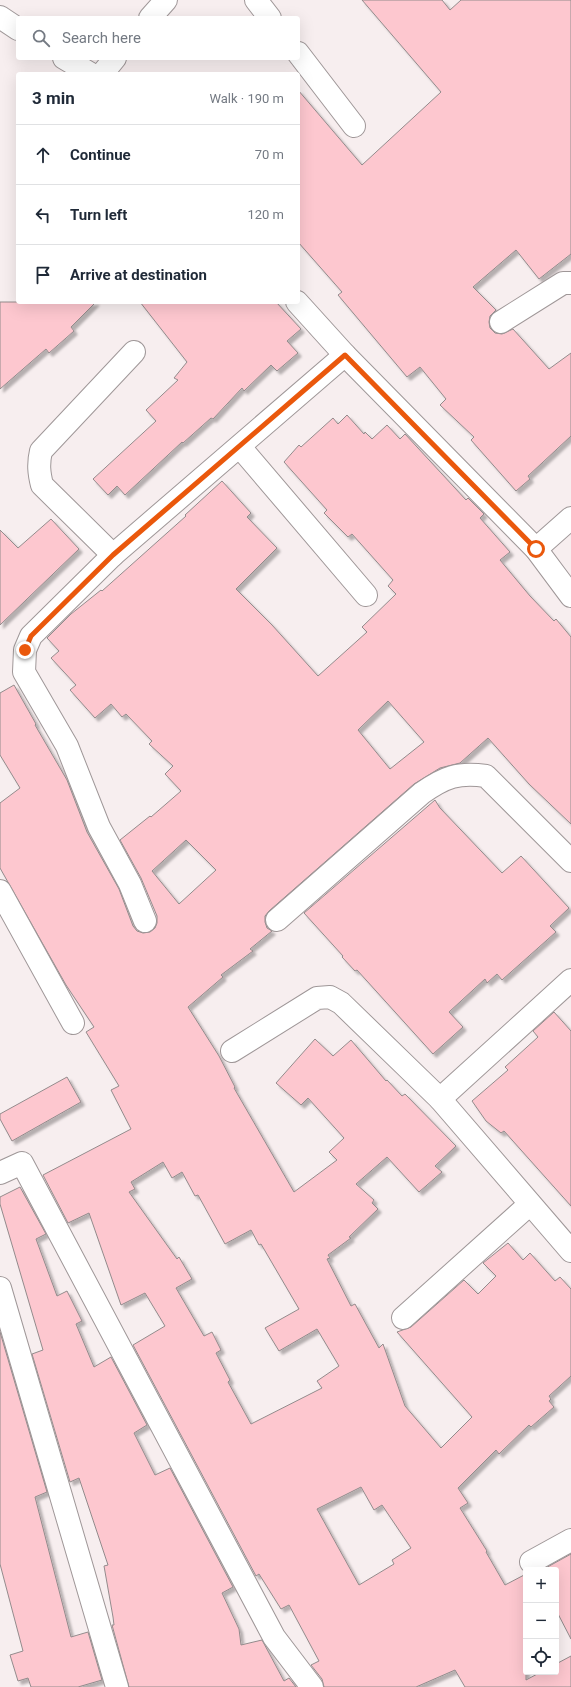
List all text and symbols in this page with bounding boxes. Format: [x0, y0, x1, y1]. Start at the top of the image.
search box [16, 16, 300, 60]
icon: search [30, 27, 52, 49]
text: Search here [62, 29, 141, 47]
text: 3 min [32, 88, 75, 108]
text: Walk · 190 m [209, 91, 284, 106]
icon: ahead [32, 144, 54, 166]
text: Continue [70, 146, 131, 164]
text: 70 m [255, 147, 284, 162]
icon: left [32, 204, 54, 226]
text: Turn left [70, 206, 127, 224]
text: 120 m [247, 207, 284, 222]
icon: arrive [32, 264, 54, 286]
text: Arrive at destination [70, 266, 207, 284]
route start [527, 540, 545, 558]
route end [16, 641, 34, 659]
map controls [523, 1567, 559, 1675]
button: + [523, 1567, 559, 1603]
button: − [523, 1603, 559, 1639]
button: locate [523, 1639, 559, 1675]

